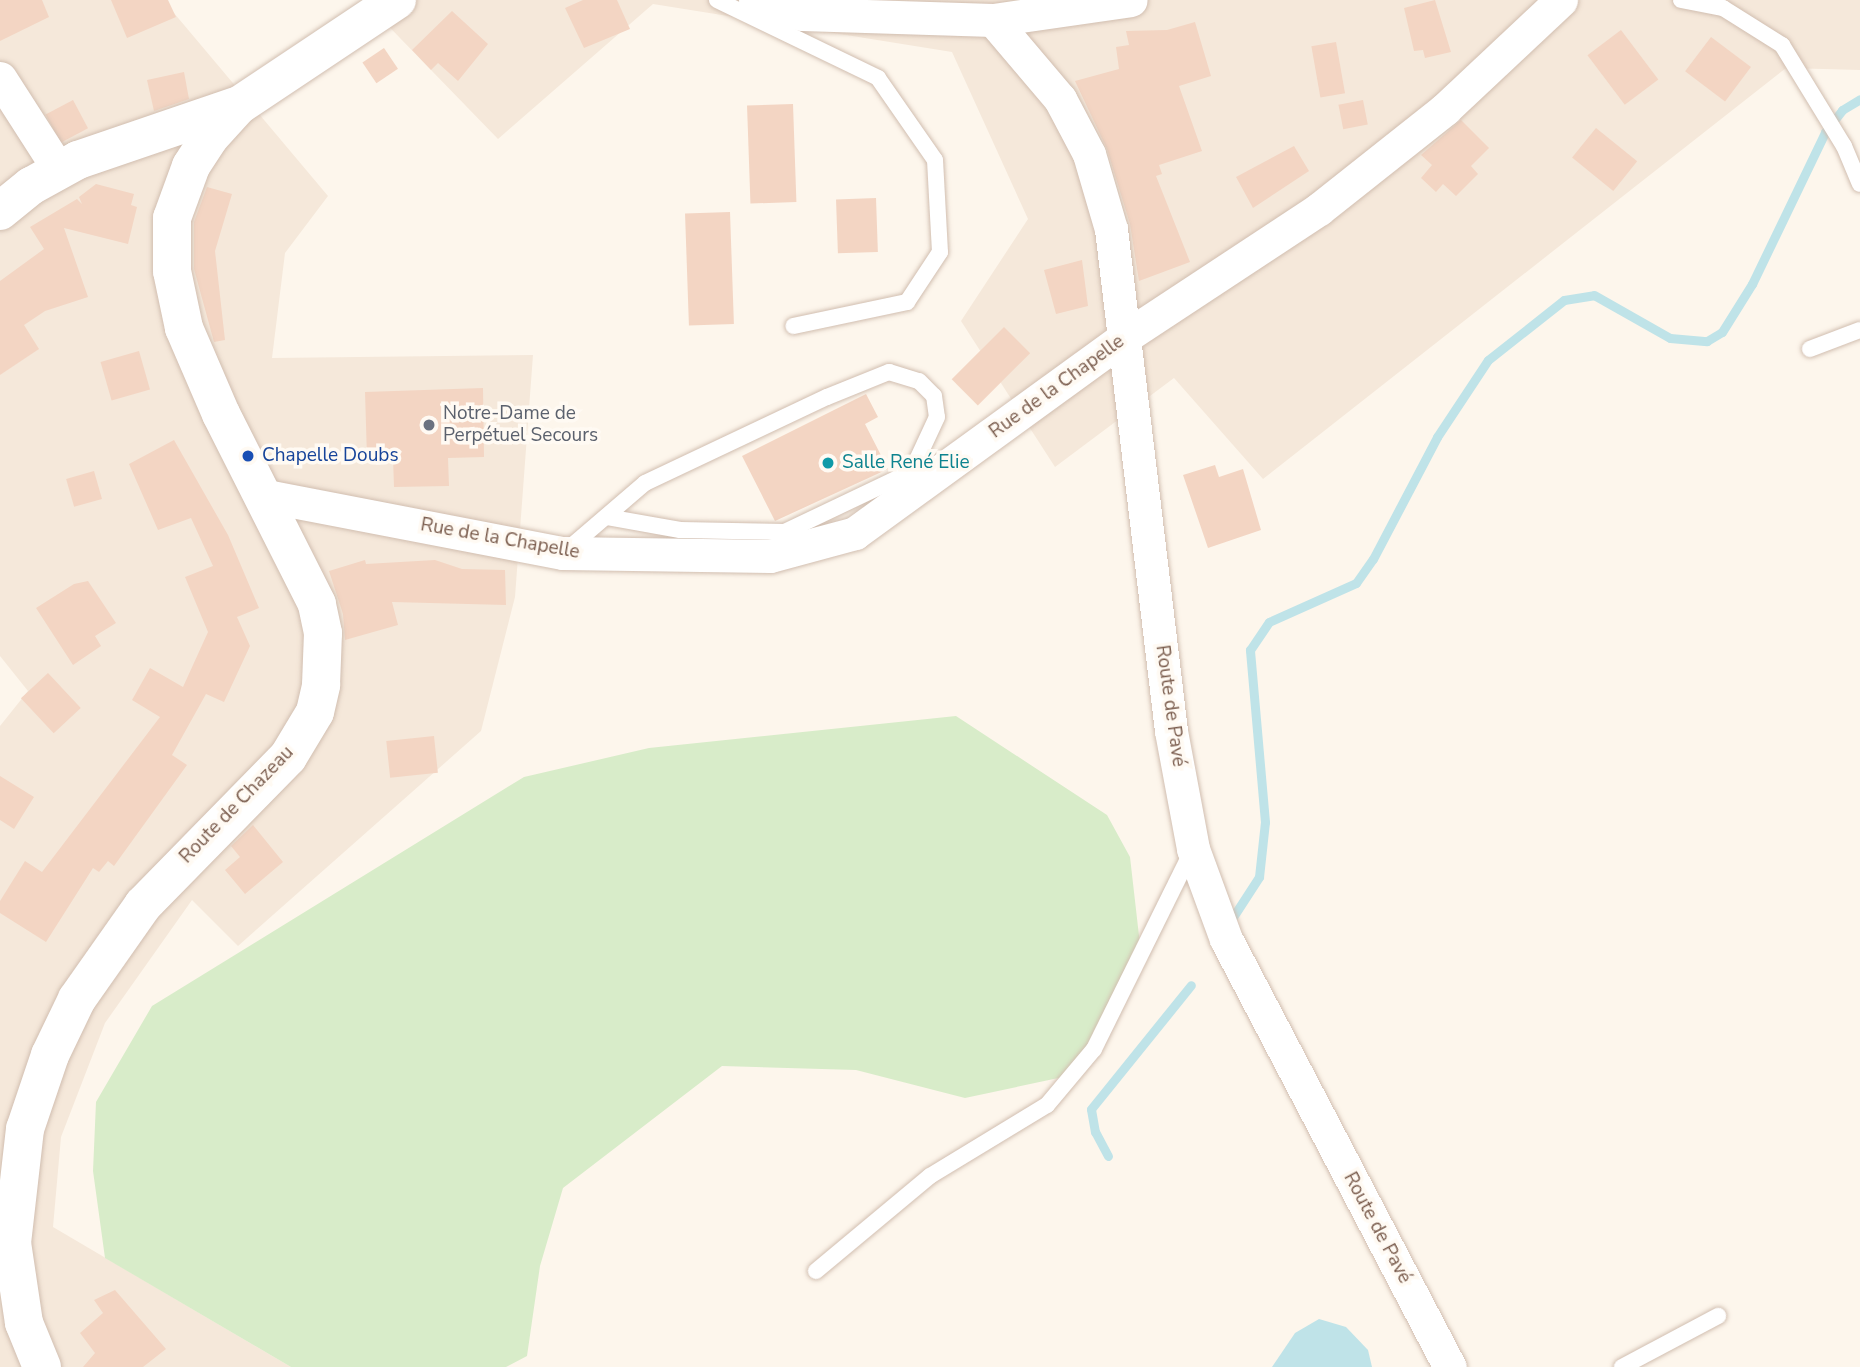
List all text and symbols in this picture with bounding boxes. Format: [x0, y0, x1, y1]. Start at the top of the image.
street label: Rue de la Chapelle [985, 330, 1129, 444]
place label: Notre-Dame de Perpétuel Secours [443, 403, 598, 447]
marker: Notre-Dame de Perpétuel Secours [421, 417, 437, 433]
place label: Chapelle Doubs [262, 445, 399, 467]
marker: Chapelle Doubs [240, 448, 256, 464]
place label: Salle René Elie [842, 452, 970, 474]
marker: Salle René Elie [820, 455, 836, 471]
street label: Rue de la Chapelle [419, 514, 581, 564]
street label: Route de Pavé [1150, 644, 1190, 768]
street label: Route de Chazeau [175, 742, 299, 868]
street label: Route de Pavé [1338, 1169, 1416, 1287]

